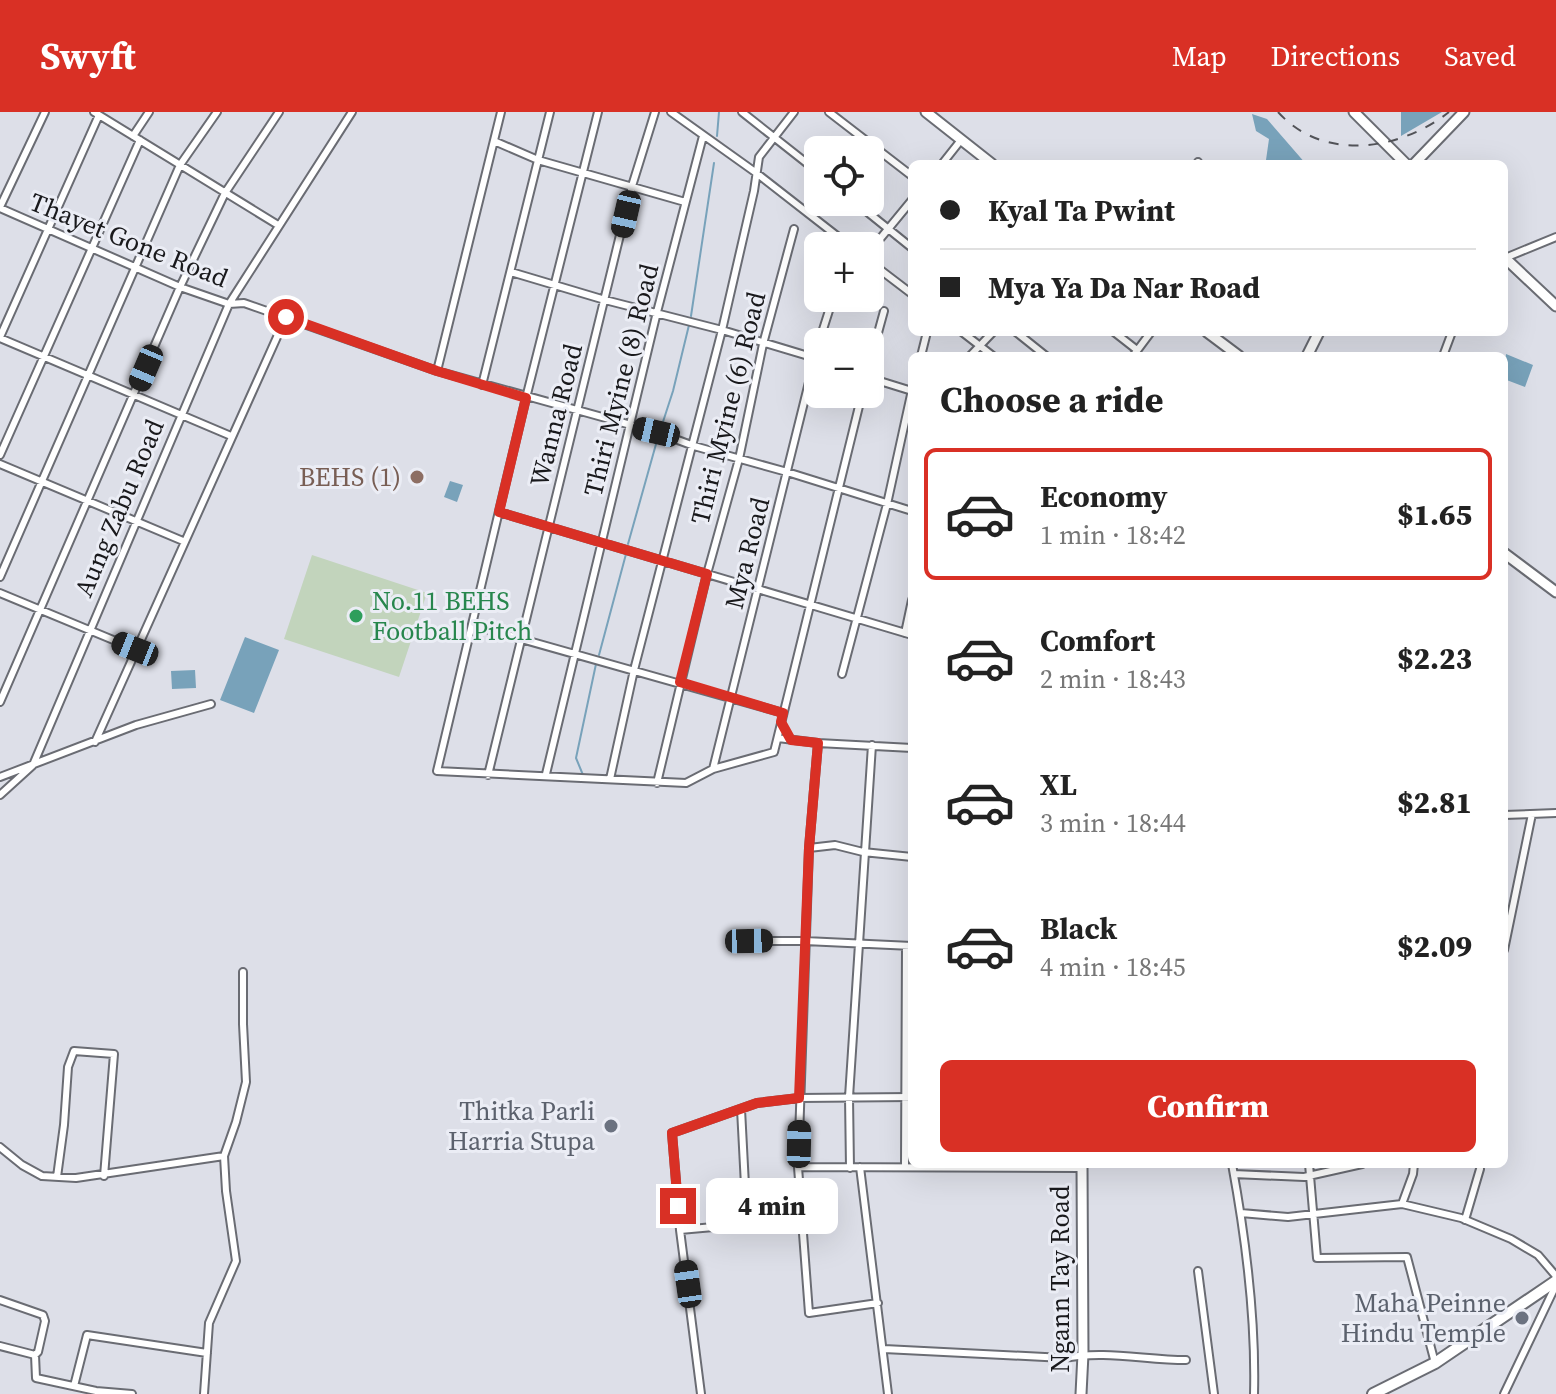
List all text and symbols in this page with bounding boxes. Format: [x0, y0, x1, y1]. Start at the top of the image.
text: Swyft [40, 30, 136, 82]
text: Map [1172, 37, 1227, 75]
text: Directions [1271, 37, 1400, 75]
text: Saved [1444, 37, 1516, 75]
map controls [804, 136, 884, 408]
button: locate [804, 136, 884, 216]
street label: Thayet Gone Road [24, 184, 234, 296]
car [609, 188, 643, 240]
text: Kyal Ta Pwint [988, 190, 1175, 231]
button: + [804, 232, 884, 312]
street label: Thiri Myine (8) Road [575, 260, 667, 500]
text: Mya Ya Da Nar Road [988, 267, 1260, 308]
street label: Thiri Myine (6) Road [682, 288, 774, 528]
route start [268, 299, 304, 335]
button: − [804, 328, 884, 408]
street label: Wanna Road [521, 340, 591, 490]
car [126, 341, 166, 395]
text: Choose a ride [940, 375, 1163, 424]
street label: Aung Zabu Road [65, 413, 173, 602]
car [630, 415, 682, 449]
place label: BEHS (1) [299, 459, 401, 495]
marker: BEHS (1) [408, 468, 426, 486]
text: Economy [1040, 476, 1168, 517]
icon: car [944, 478, 1016, 550]
street label: Mya Road [716, 493, 778, 613]
text: $1.65 [1397, 494, 1472, 535]
text: 1 min · 18:42 [1040, 517, 1186, 553]
place label: No.11 BEHS Football Pitch [372, 583, 532, 649]
marker: No.11 BEHS Football Pitch [347, 607, 365, 625]
text: Comfort [1040, 620, 1155, 661]
icon: car [944, 622, 1016, 694]
car [108, 629, 162, 669]
text: $2.23 [1397, 638, 1472, 679]
text: 2 min · 18:43 [1040, 661, 1186, 697]
text: XL [1040, 764, 1077, 805]
icon: car [944, 766, 1016, 838]
text: $2.81 [1397, 782, 1472, 823]
text: 3 min · 18:44 [1040, 805, 1186, 841]
text: Black [1040, 908, 1117, 949]
icon: car [944, 910, 1016, 982]
text: $2.09 [1397, 926, 1472, 967]
car [725, 929, 773, 953]
text: 4 min · 18:45 [1040, 949, 1186, 985]
button: Confirm [940, 1060, 1476, 1152]
place label: Thitka Parli Harria Stupa [448, 1093, 596, 1159]
marker: Thitka Parli Harria Stupa [602, 1117, 620, 1135]
car [787, 1120, 811, 1168]
callout: 4 min [706, 1178, 838, 1234]
street label: Ngann Tay Road [1042, 1185, 1078, 1373]
route end [660, 1188, 696, 1224]
text: 4 min [738, 1188, 806, 1224]
car [673, 1259, 703, 1309]
place label: Maha Peinne Hindu Temple [1341, 1285, 1506, 1351]
marker: Maha Peinne Hindu Temple [1513, 1309, 1531, 1327]

